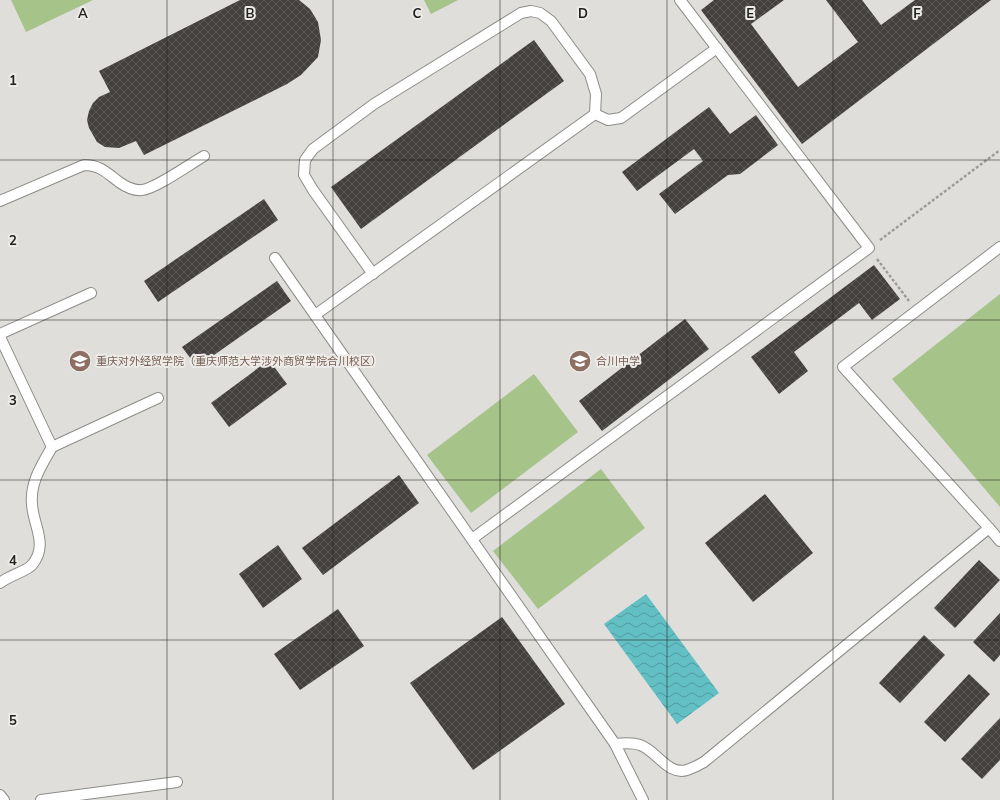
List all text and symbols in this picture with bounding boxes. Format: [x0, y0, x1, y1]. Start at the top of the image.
text: A [78, 5, 88, 21]
text: B [246, 5, 255, 21]
text: C [413, 5, 422, 21]
text: D [578, 5, 588, 21]
text: E [746, 5, 754, 21]
text: F [913, 5, 921, 21]
text: 1 [9, 72, 17, 88]
text: 2 [9, 232, 17, 248]
school or university icon: 重庆对外经贸学院（重庆师范大学涉外商贸学院合川校区） [67, 348, 93, 374]
school or university icon: 合川中学 [567, 348, 593, 374]
place label: 重庆对外经贸学院（重庆师范大学涉外商贸学院合川校区） [96, 354, 382, 368]
place label: 合川中学 [596, 354, 640, 368]
text: 3 [9, 392, 17, 408]
text: 4 [9, 552, 17, 568]
text: 5 [9, 712, 17, 728]

